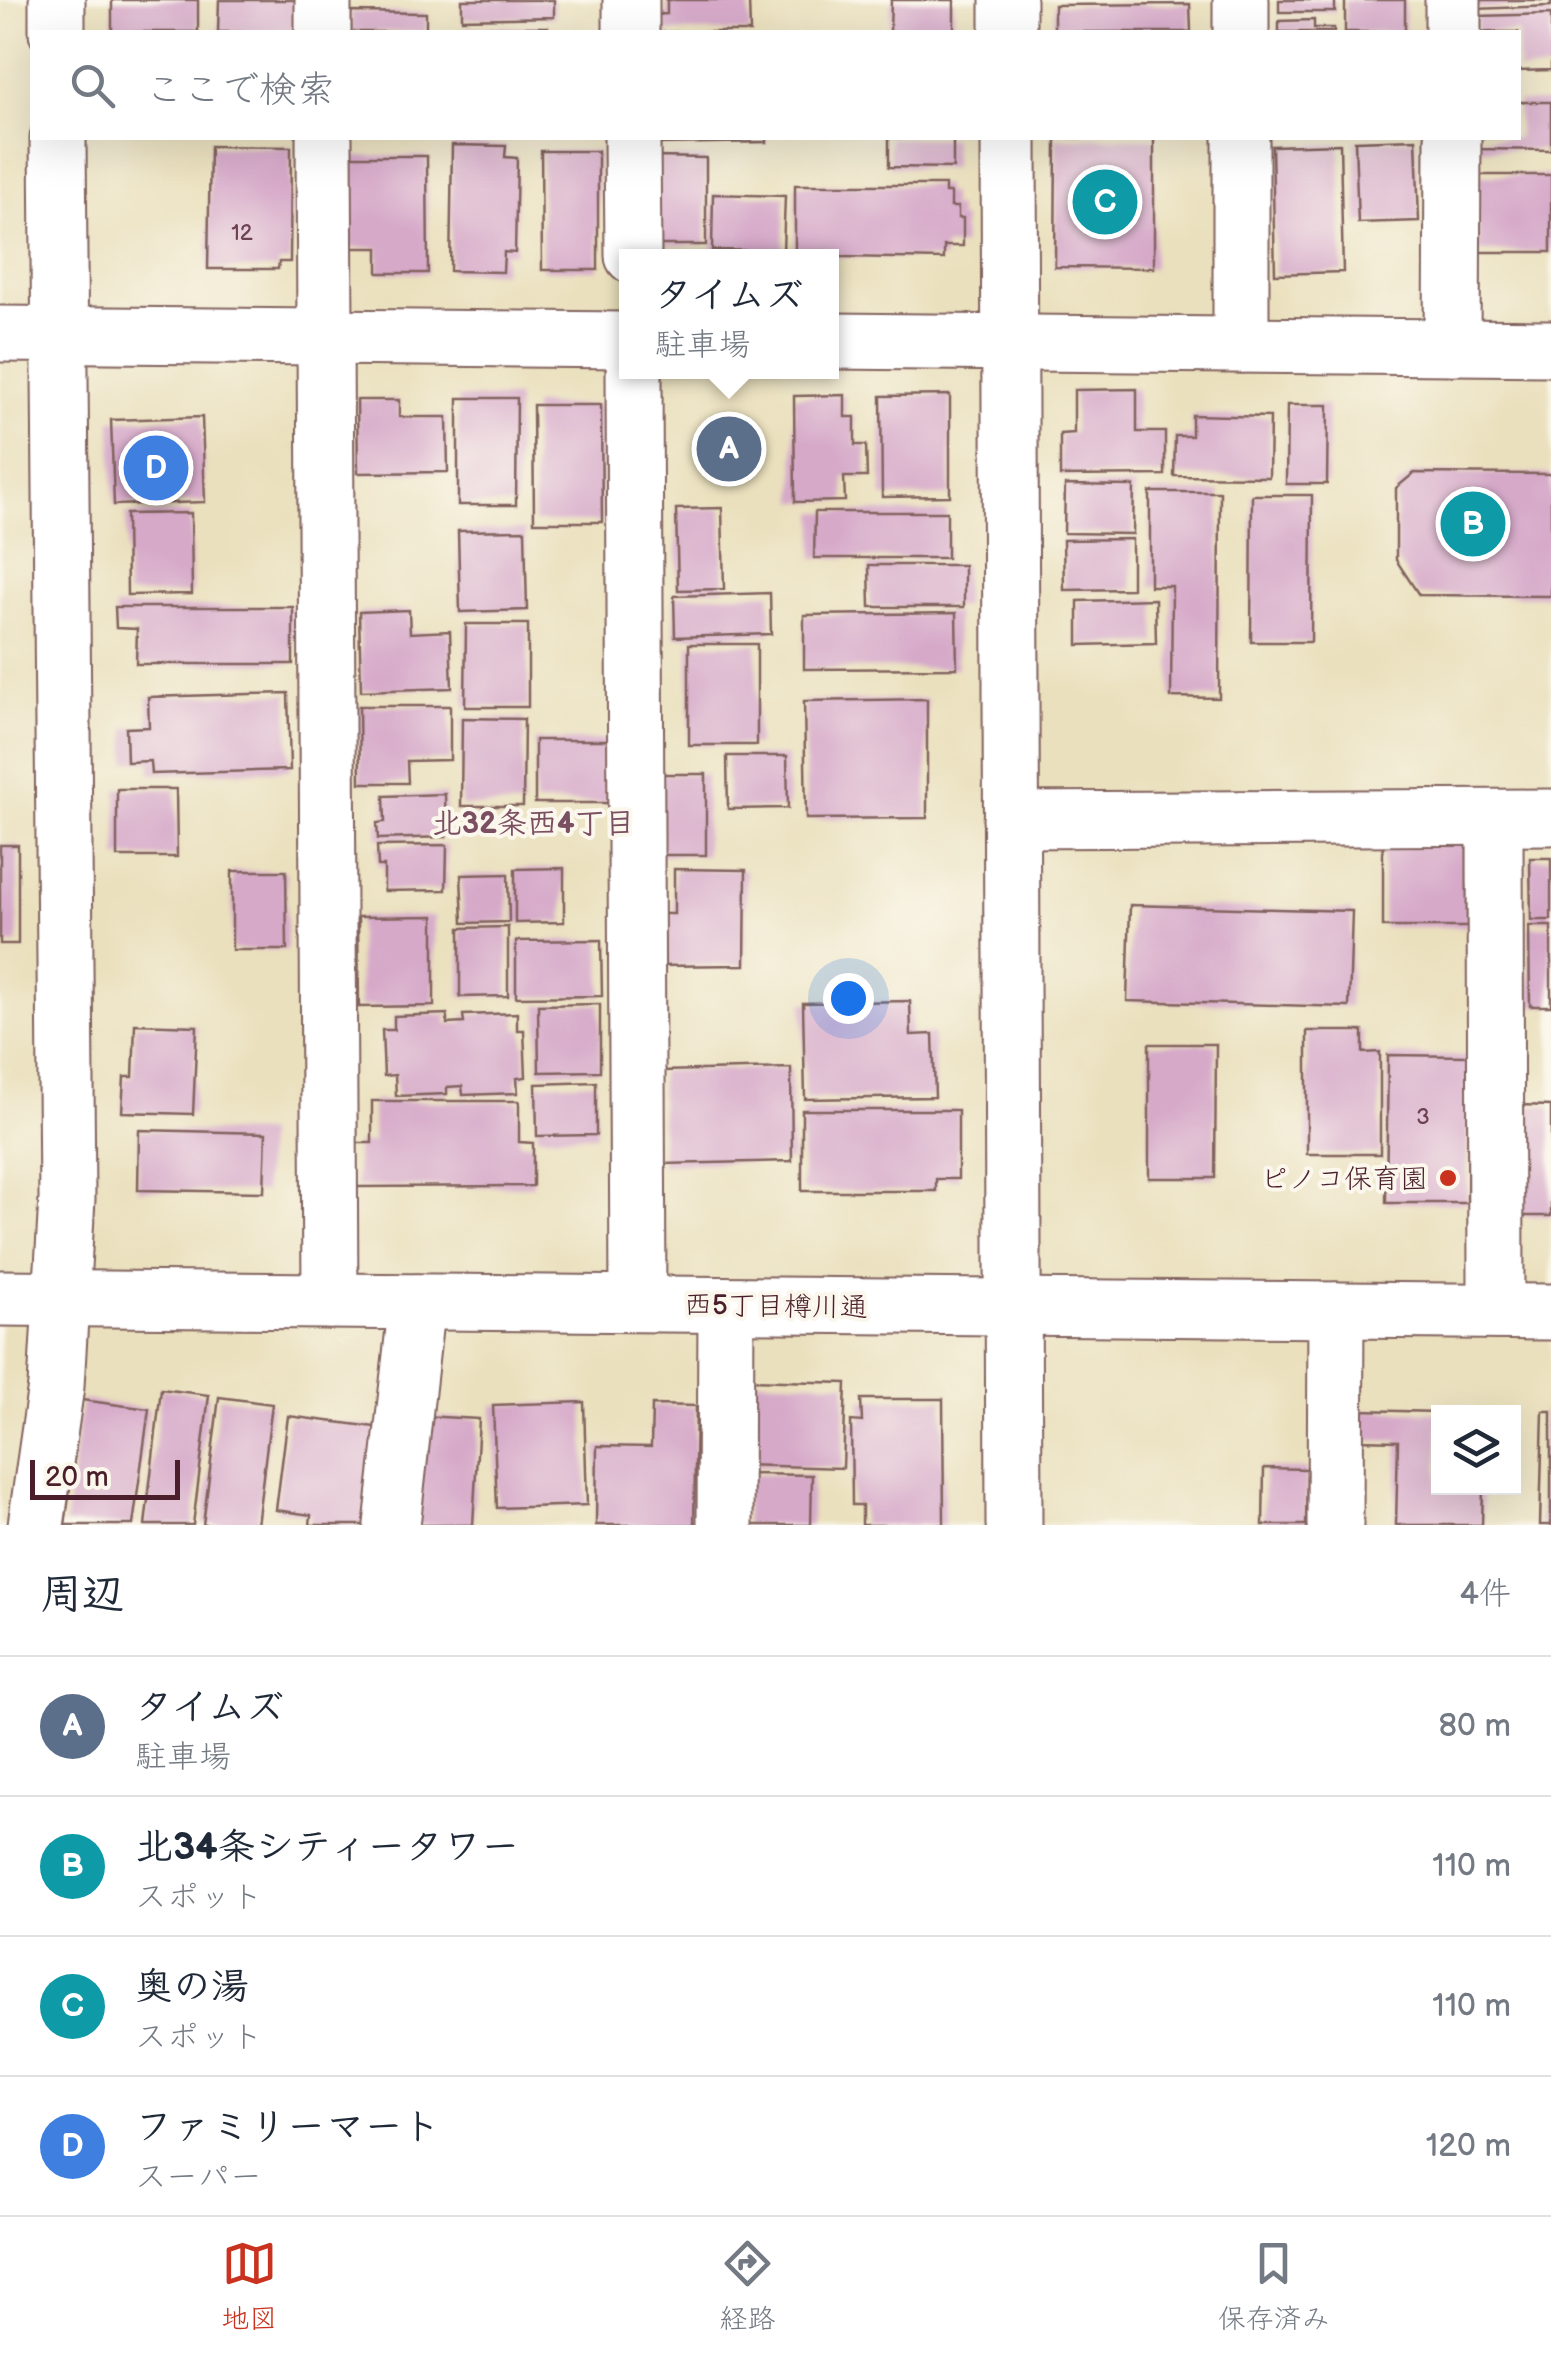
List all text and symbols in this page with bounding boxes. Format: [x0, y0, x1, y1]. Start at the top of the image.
search box [30, 30, 1521, 140]
icon: search [65, 58, 120, 113]
text: ここで検索 [145, 68, 335, 113]
pin: C [1072, 164, 1138, 240]
house number: 12 [231, 220, 253, 247]
popup [619, 249, 839, 379]
text: タイムズ [655, 273, 803, 318]
text: 駐車場 [655, 326, 751, 365]
pin: A [696, 412, 762, 486]
pin: D [124, 430, 188, 506]
pin: B [1440, 486, 1506, 562]
district label: 北32条西4丁目 [431, 806, 635, 842]
your location [823, 973, 874, 1024]
house number: 3 [1416, 1104, 1430, 1131]
place label: ピノコ保育園 [1260, 1163, 1428, 1196]
marker: ピノコ保育園 [1437, 1167, 1459, 1189]
street label: 西5丁目樽川通 [684, 1288, 868, 1325]
map controls [1431, 1405, 1521, 1495]
button: layers [1431, 1405, 1521, 1495]
scale bar [30, 1455, 180, 1500]
text: 20 m [45, 1461, 109, 1494]
text: 周辺 [40, 1570, 124, 1621]
text: 4件 [1459, 1575, 1511, 1614]
text: タイムズ [135, 1685, 284, 1730]
text: A [63, 1707, 82, 1746]
text: 80 m [1438, 1707, 1511, 1746]
text: 駐車場 [135, 1738, 231, 1777]
text: 北34条シティータワー [135, 1825, 519, 1870]
text: B [61, 1847, 84, 1886]
text: 110 m [1432, 1847, 1511, 1886]
text: スポット [135, 1878, 263, 1917]
text: 奥の湯 [135, 1965, 249, 2010]
text: C [61, 1987, 84, 2026]
text: 110 m [1432, 1987, 1511, 2026]
text: スポット [135, 2018, 263, 2057]
text: ファミリーマート [135, 2105, 441, 2150]
text: D [61, 2127, 84, 2166]
text: 120 m [1426, 2127, 1511, 2166]
text: スーパー [135, 2158, 262, 2197]
tab: 地図 [221, 2236, 277, 2336]
tab: 経路 [719, 2236, 776, 2336]
tab: 保存済み [1218, 2236, 1330, 2336]

